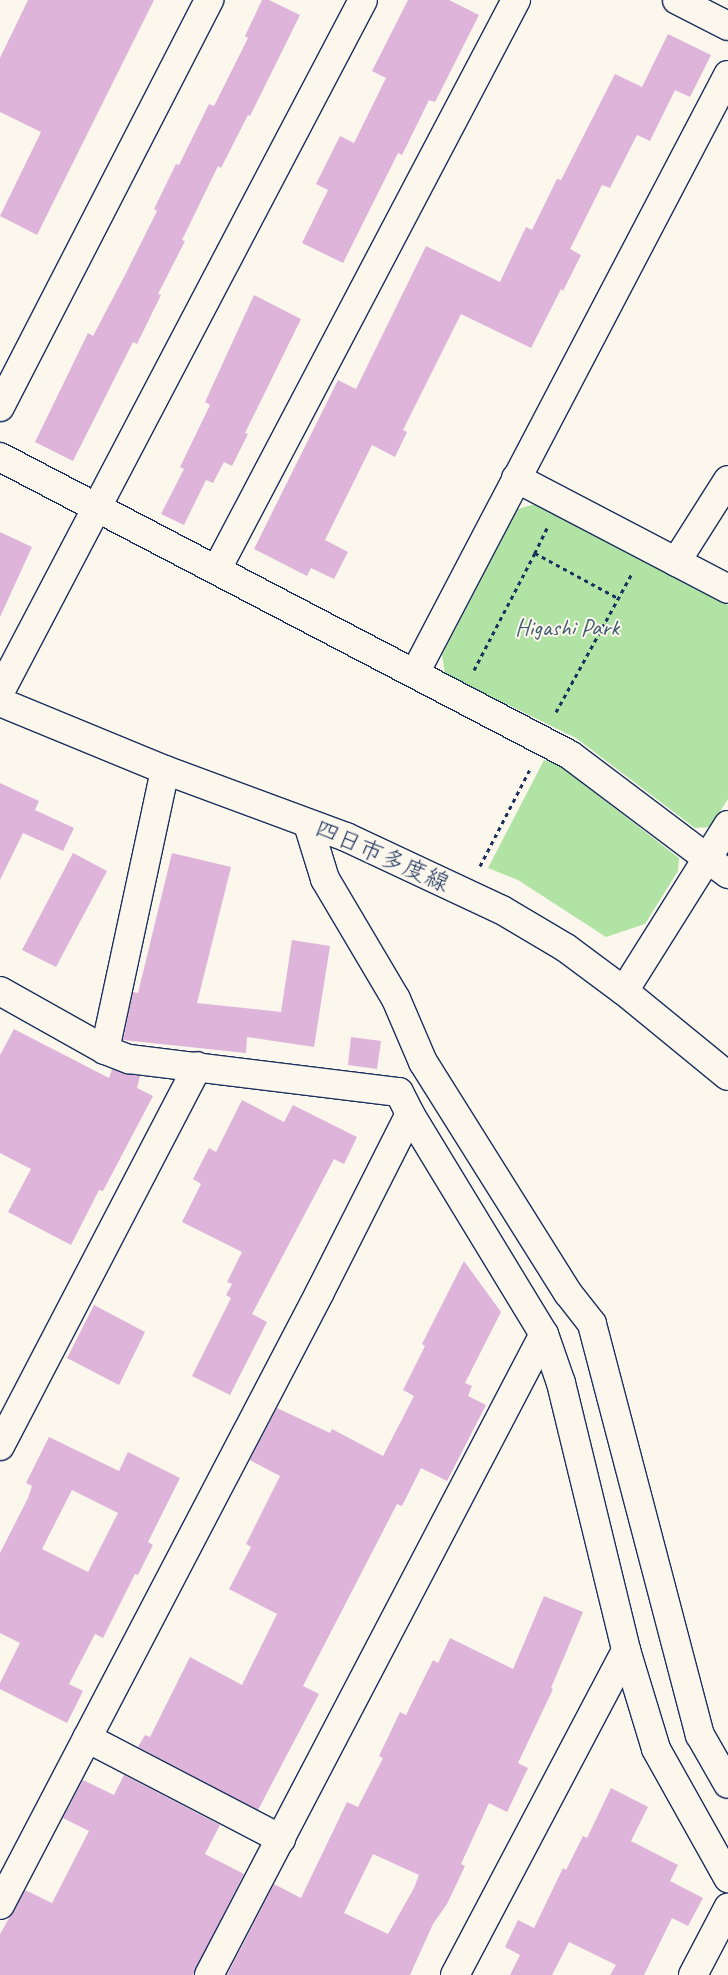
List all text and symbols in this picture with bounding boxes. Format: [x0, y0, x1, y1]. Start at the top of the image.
park label: Higashi Park [515, 614, 619, 642]
street label: 四日市多度線 [310, 814, 454, 898]

